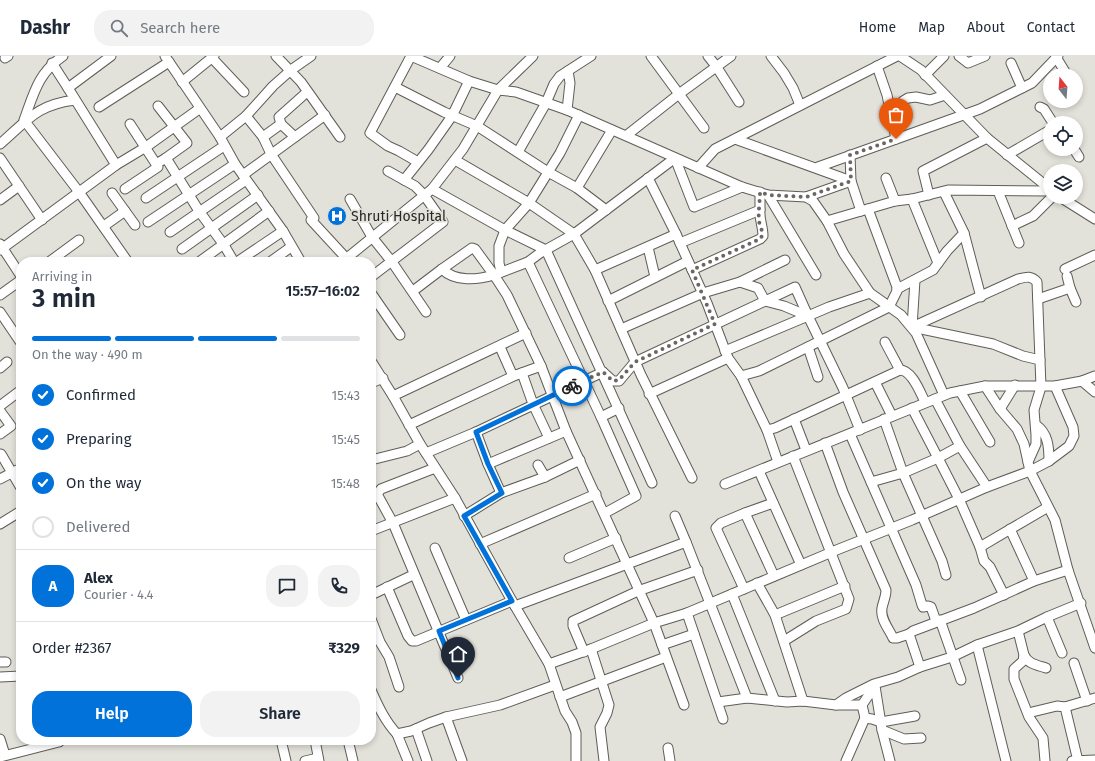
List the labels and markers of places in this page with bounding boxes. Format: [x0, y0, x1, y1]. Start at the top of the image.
pin [879, 98, 913, 139]
hospital icon: Shruti Hospital [326, 205, 348, 227]
place label: Shruti Hospital [351, 208, 446, 225]
pin [441, 637, 475, 678]

